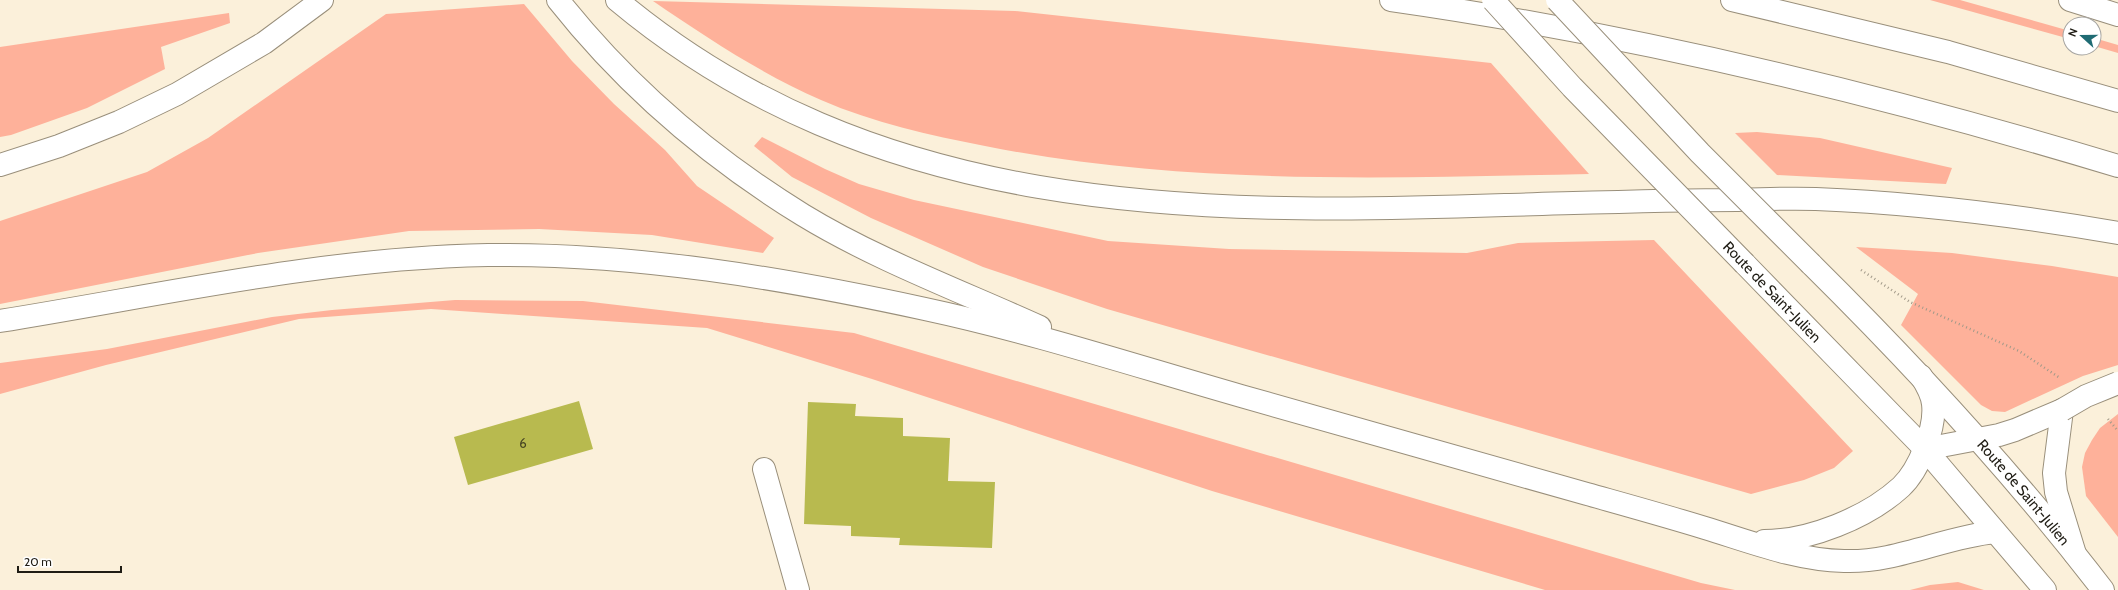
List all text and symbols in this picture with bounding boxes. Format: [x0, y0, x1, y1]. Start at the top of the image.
north arrow [2062, 16, 2102, 56]
text: N [2065, 26, 2081, 39]
street label: Route de Saint-Julien [1719, 238, 1825, 346]
house number: 6 [519, 435, 527, 451]
street label: Route de Saint-Julien [1973, 436, 2073, 549]
scale bar [18, 548, 121, 574]
text: 20 m [24, 554, 52, 569]

